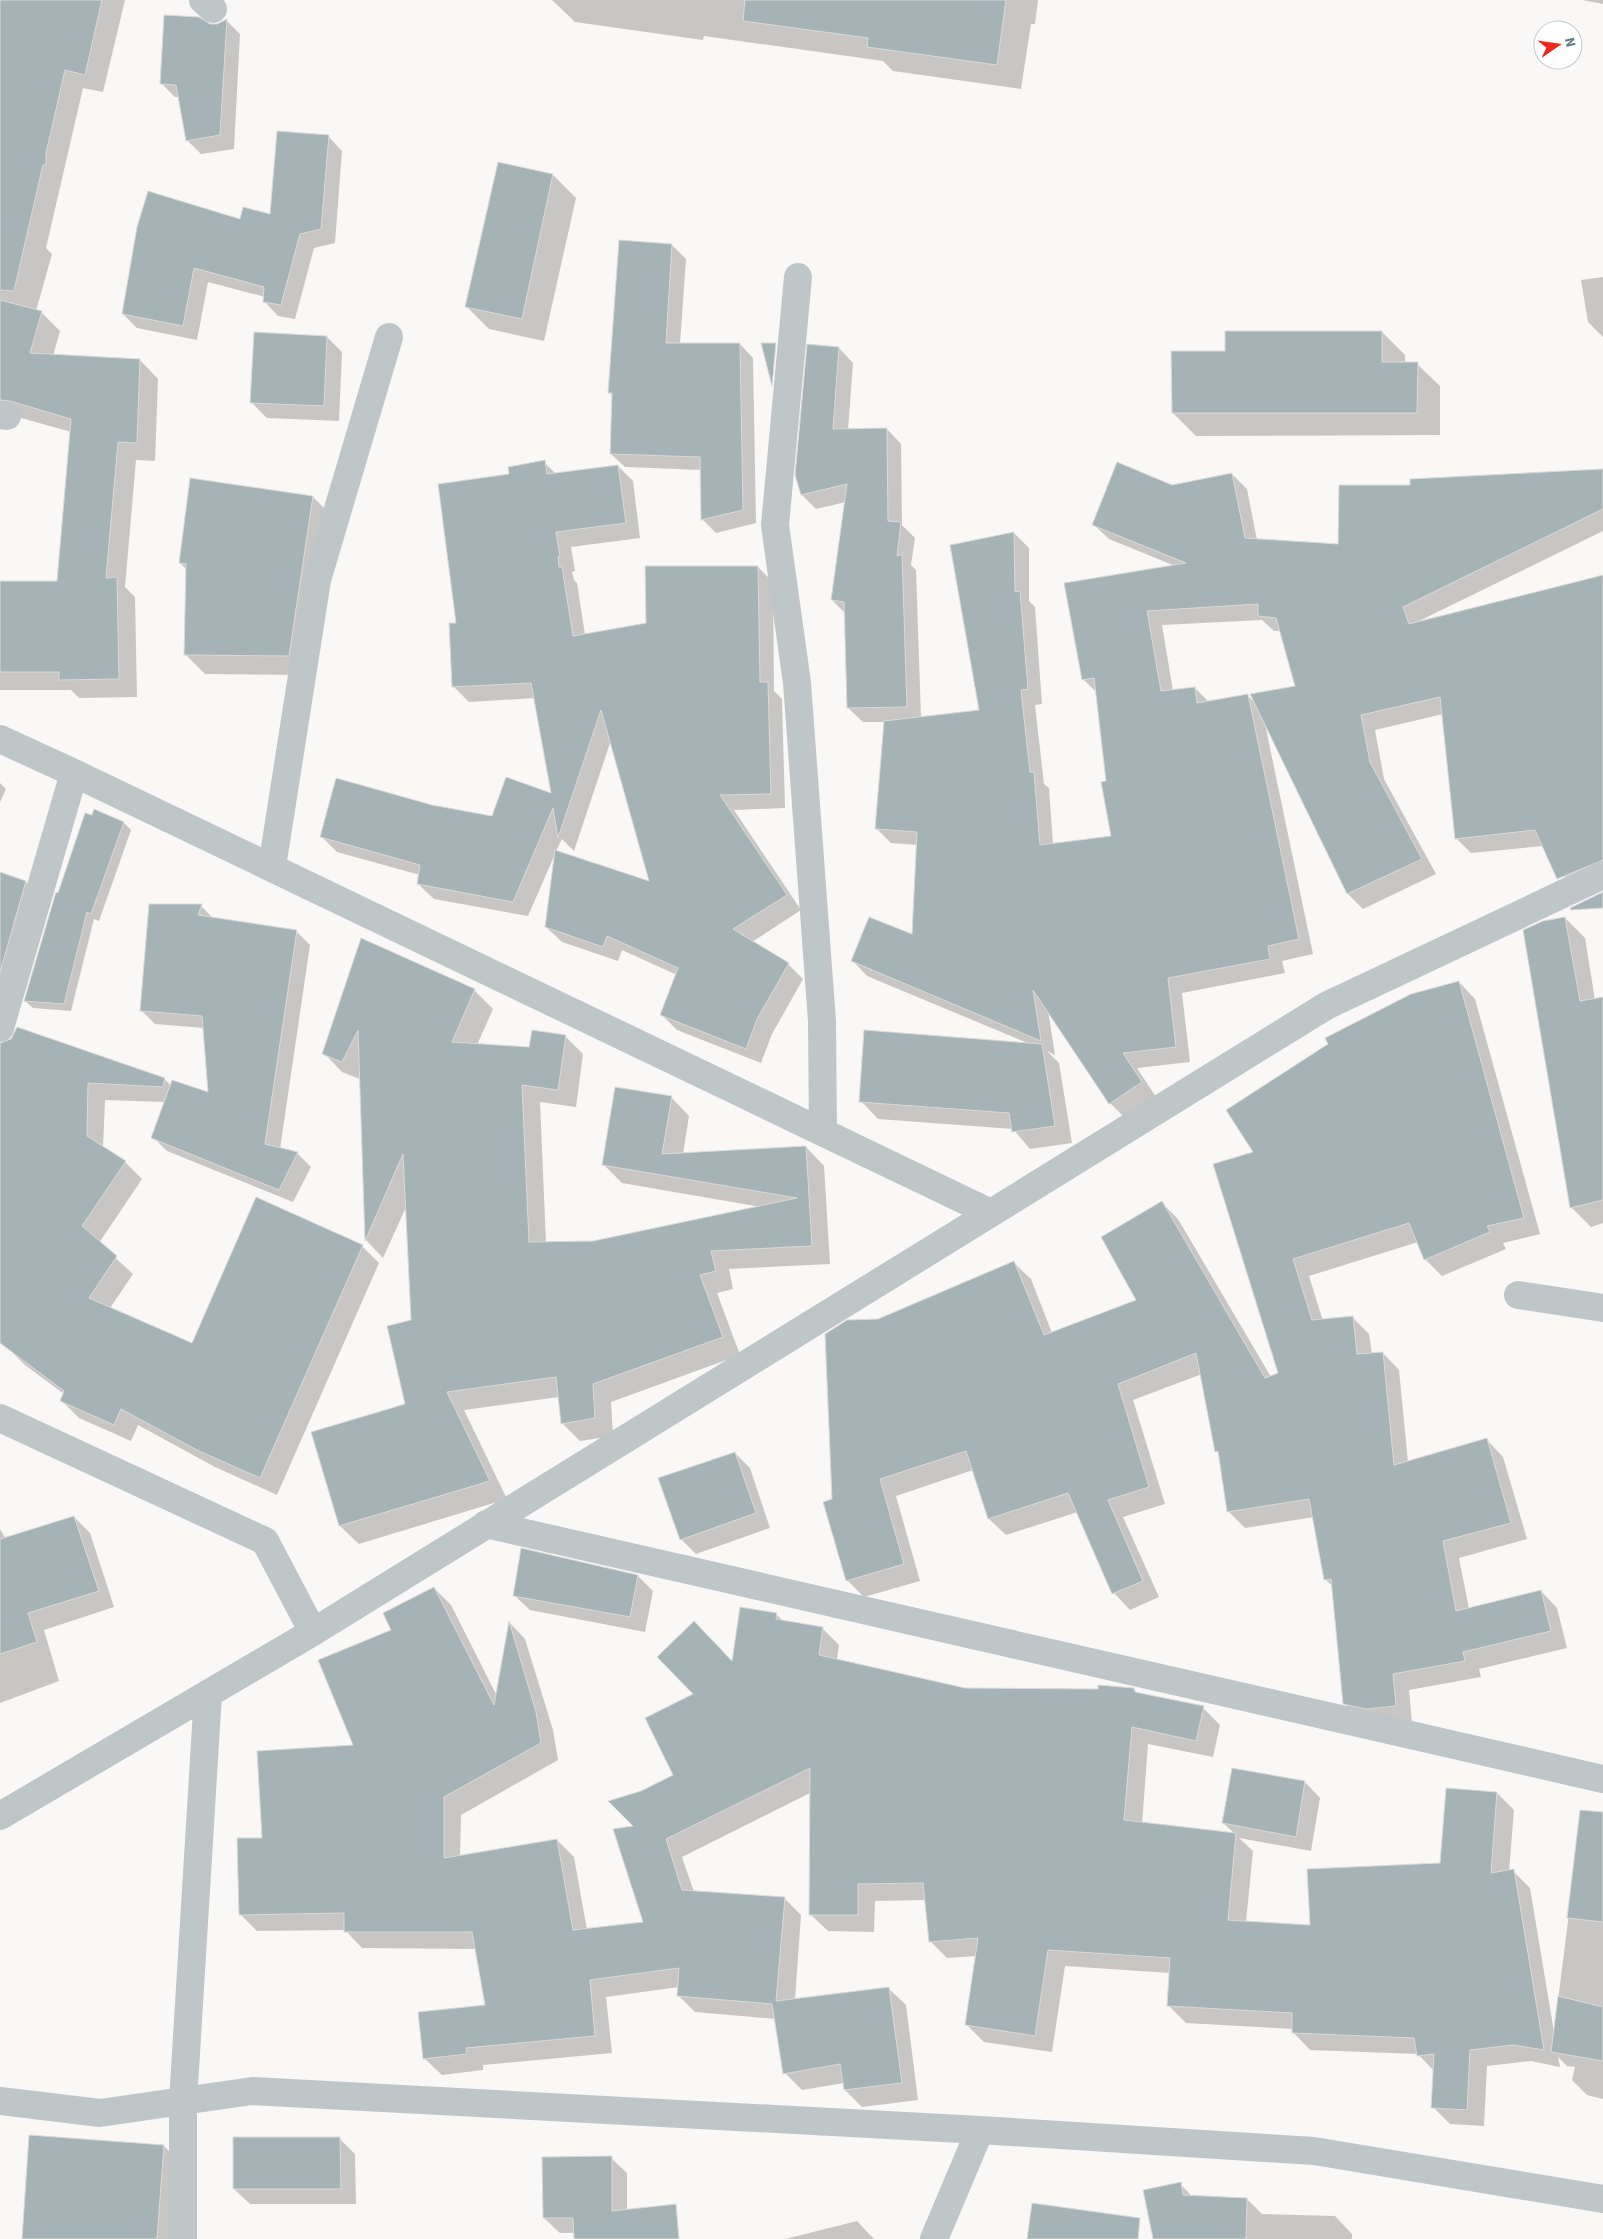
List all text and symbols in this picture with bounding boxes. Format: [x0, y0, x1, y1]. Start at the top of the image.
north arrow [1533, 20, 1583, 70]
text: N [1559, 36, 1580, 49]

